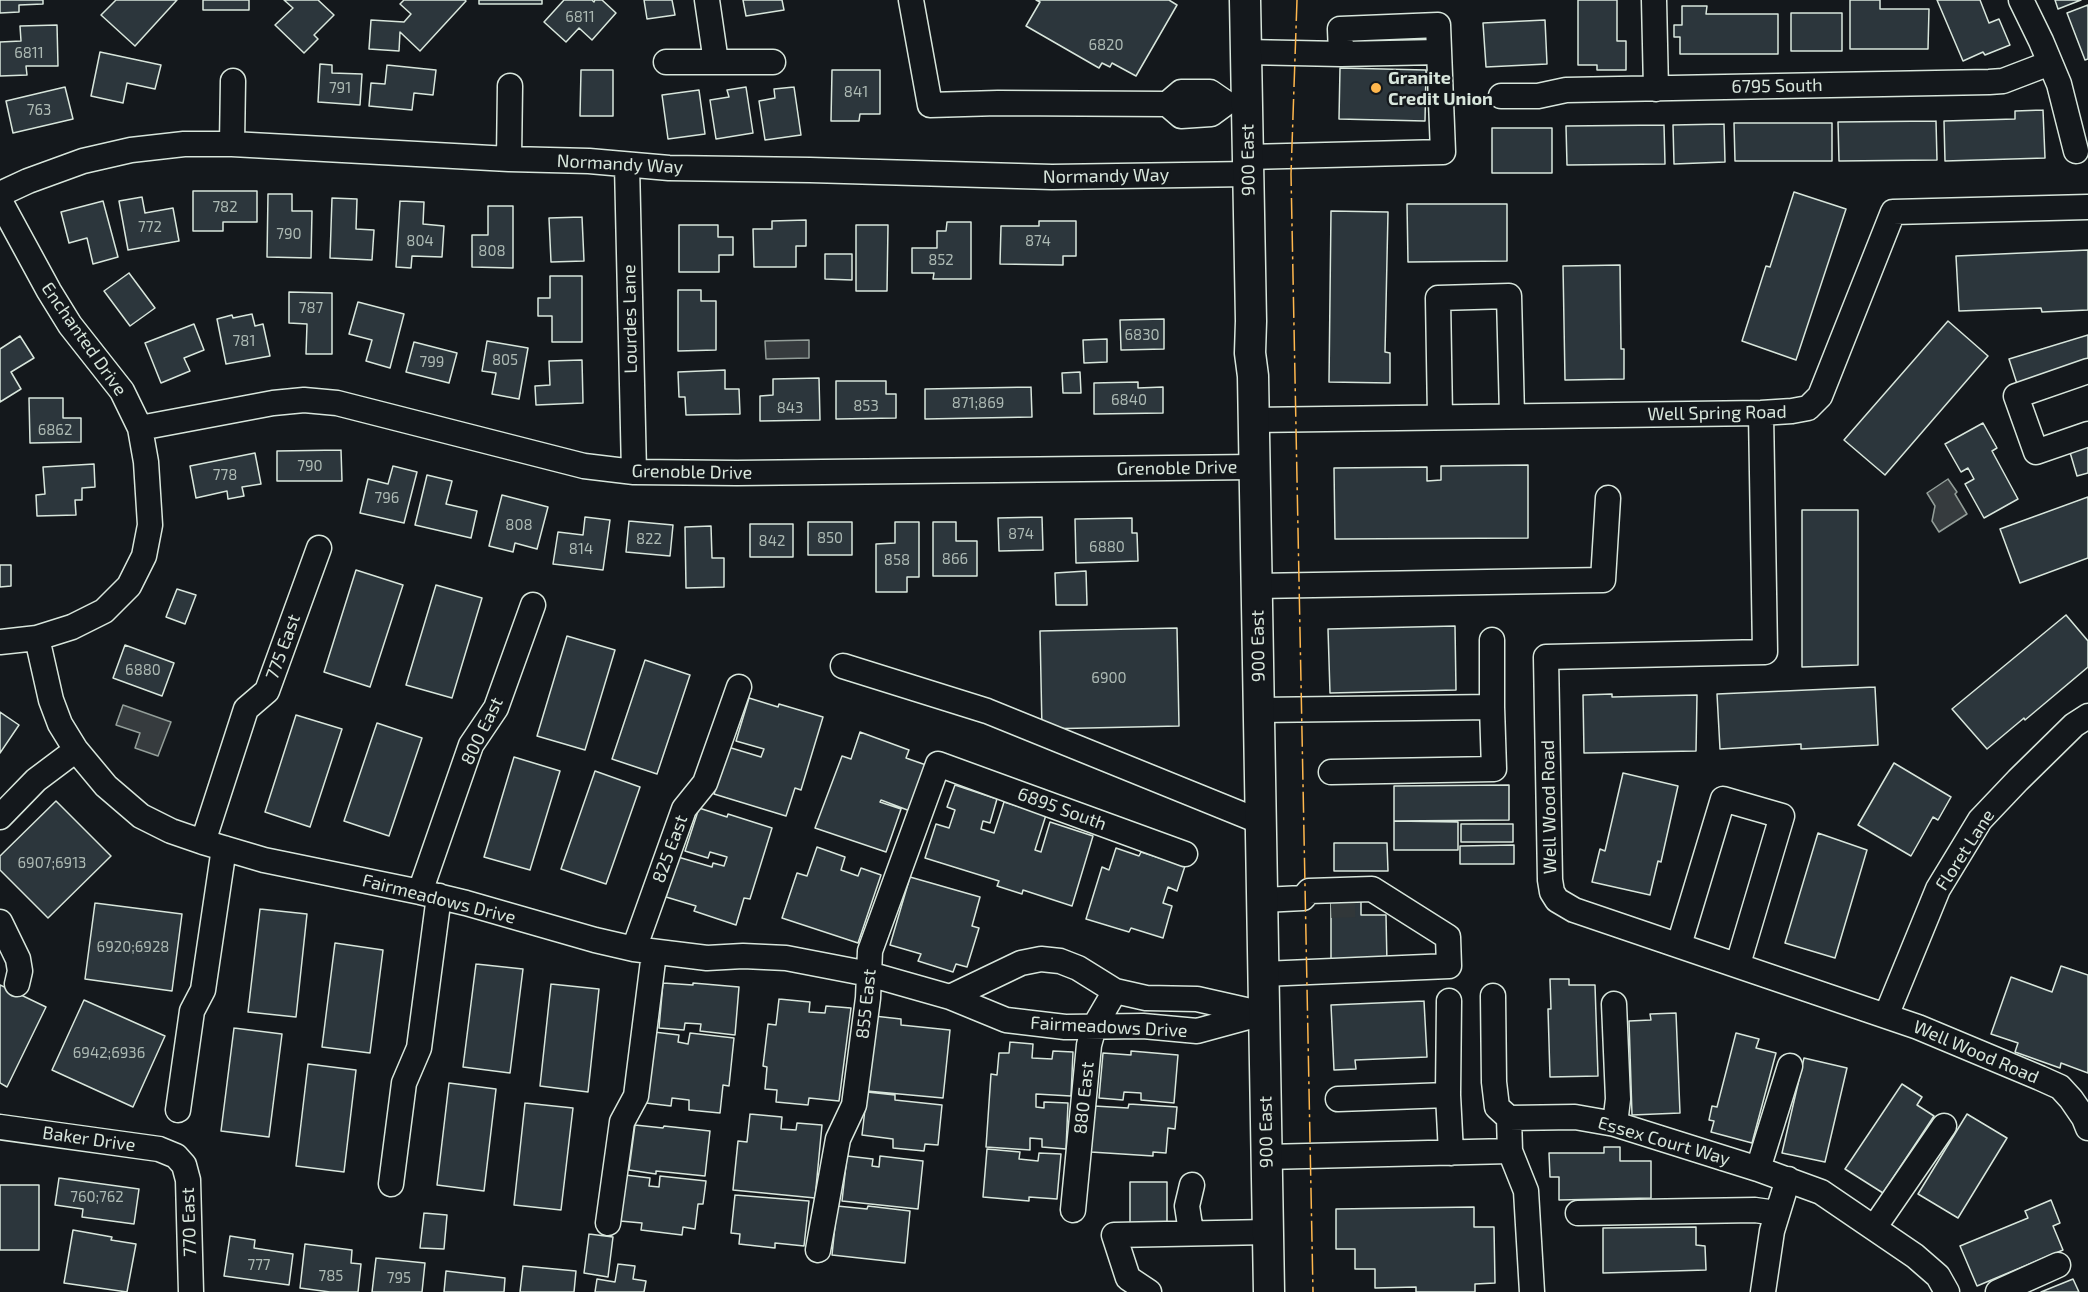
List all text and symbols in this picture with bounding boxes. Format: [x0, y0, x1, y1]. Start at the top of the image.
house number: 6811 [565, 8, 595, 26]
house number: 6820 [1088, 36, 1124, 54]
house number: 6811 [14, 44, 44, 62]
place label: Granite Credit Union [1388, 67, 1493, 110]
street label: 6795 South [1731, 74, 1823, 98]
house number: 791 [329, 79, 351, 97]
marker: Granite Credit Union [1369, 81, 1383, 95]
house number: 841 [844, 83, 868, 101]
house number: 763 [27, 101, 51, 119]
street label: 900 East [1237, 124, 1259, 196]
street label: Normandy Way [556, 150, 684, 178]
street label: Normandy Way [1043, 164, 1169, 188]
house number: 782 [212, 198, 238, 216]
house number: 772 [138, 218, 162, 236]
house number: 790 [276, 225, 302, 243]
house number: 804 [406, 232, 434, 250]
house number: 874 [1025, 232, 1051, 250]
house number: 808 [478, 242, 506, 260]
house number: 852 [928, 251, 954, 269]
street label: Lourdes Lane [618, 264, 642, 374]
street label: Enchanted Drive [37, 278, 131, 400]
house number: 787 [299, 299, 323, 317]
house number: 6830 [1124, 326, 1160, 344]
house number: 781 [233, 332, 255, 350]
house number: 805 [492, 351, 518, 369]
house number: 799 [420, 353, 444, 371]
house number: 6840 [1111, 391, 1147, 409]
house number: 871;869 [952, 394, 1004, 412]
house number: 853 [853, 397, 879, 415]
house number: 843 [777, 399, 803, 417]
street label: Well Spring Road [1647, 401, 1787, 425]
house number: 6862 [38, 421, 72, 439]
street label: Grenoble Drive [1116, 456, 1238, 480]
house number: 790 [297, 457, 323, 475]
street label: Grenoble Drive [631, 460, 753, 484]
house number: 778 [213, 466, 237, 484]
house number: 796 [375, 489, 399, 507]
house number: 808 [505, 516, 533, 534]
house number: 874 [1008, 525, 1034, 543]
house number: 850 [817, 529, 843, 547]
house number: 822 [636, 530, 662, 548]
house number: 842 [759, 532, 785, 550]
house number: 6880 [1089, 538, 1125, 556]
house number: 814 [569, 540, 593, 558]
house number: 866 [942, 550, 968, 568]
house number: 858 [884, 551, 910, 569]
street label: 900 East [1247, 610, 1269, 682]
street label: 775 East [261, 611, 305, 683]
house number: 6880 [125, 661, 161, 679]
house number: 6900 [1091, 669, 1127, 687]
street label: 800 East [456, 694, 508, 768]
street label: Well Wood Road [1537, 740, 1561, 874]
street label: 6895 South [1015, 783, 1109, 835]
street label: Floret Lane [1931, 806, 1999, 894]
street label: 825 East [648, 812, 692, 886]
house number: 6907;6913 [18, 854, 86, 872]
street label: Fairmeadows Drive [360, 869, 518, 929]
house number: 6920;6928 [97, 938, 169, 956]
street label: 855 East [852, 968, 880, 1040]
street label: Fairmeadows Drive [1030, 1012, 1188, 1042]
street label: Well Wood Road [1910, 1016, 2042, 1088]
house number: 6942;6936 [73, 1044, 145, 1062]
street label: 880 East [1069, 1061, 1099, 1135]
street label: 900 East [1255, 1096, 1277, 1168]
street label: Essex Court Way [1595, 1112, 1733, 1170]
street label: Baker Drive [41, 1122, 137, 1156]
street label: 770 East [177, 1187, 201, 1257]
house number: 760;762 [70, 1188, 124, 1206]
house number: 777 [247, 1256, 271, 1274]
house number: 785 [319, 1267, 343, 1285]
house number: 795 [387, 1269, 411, 1287]

